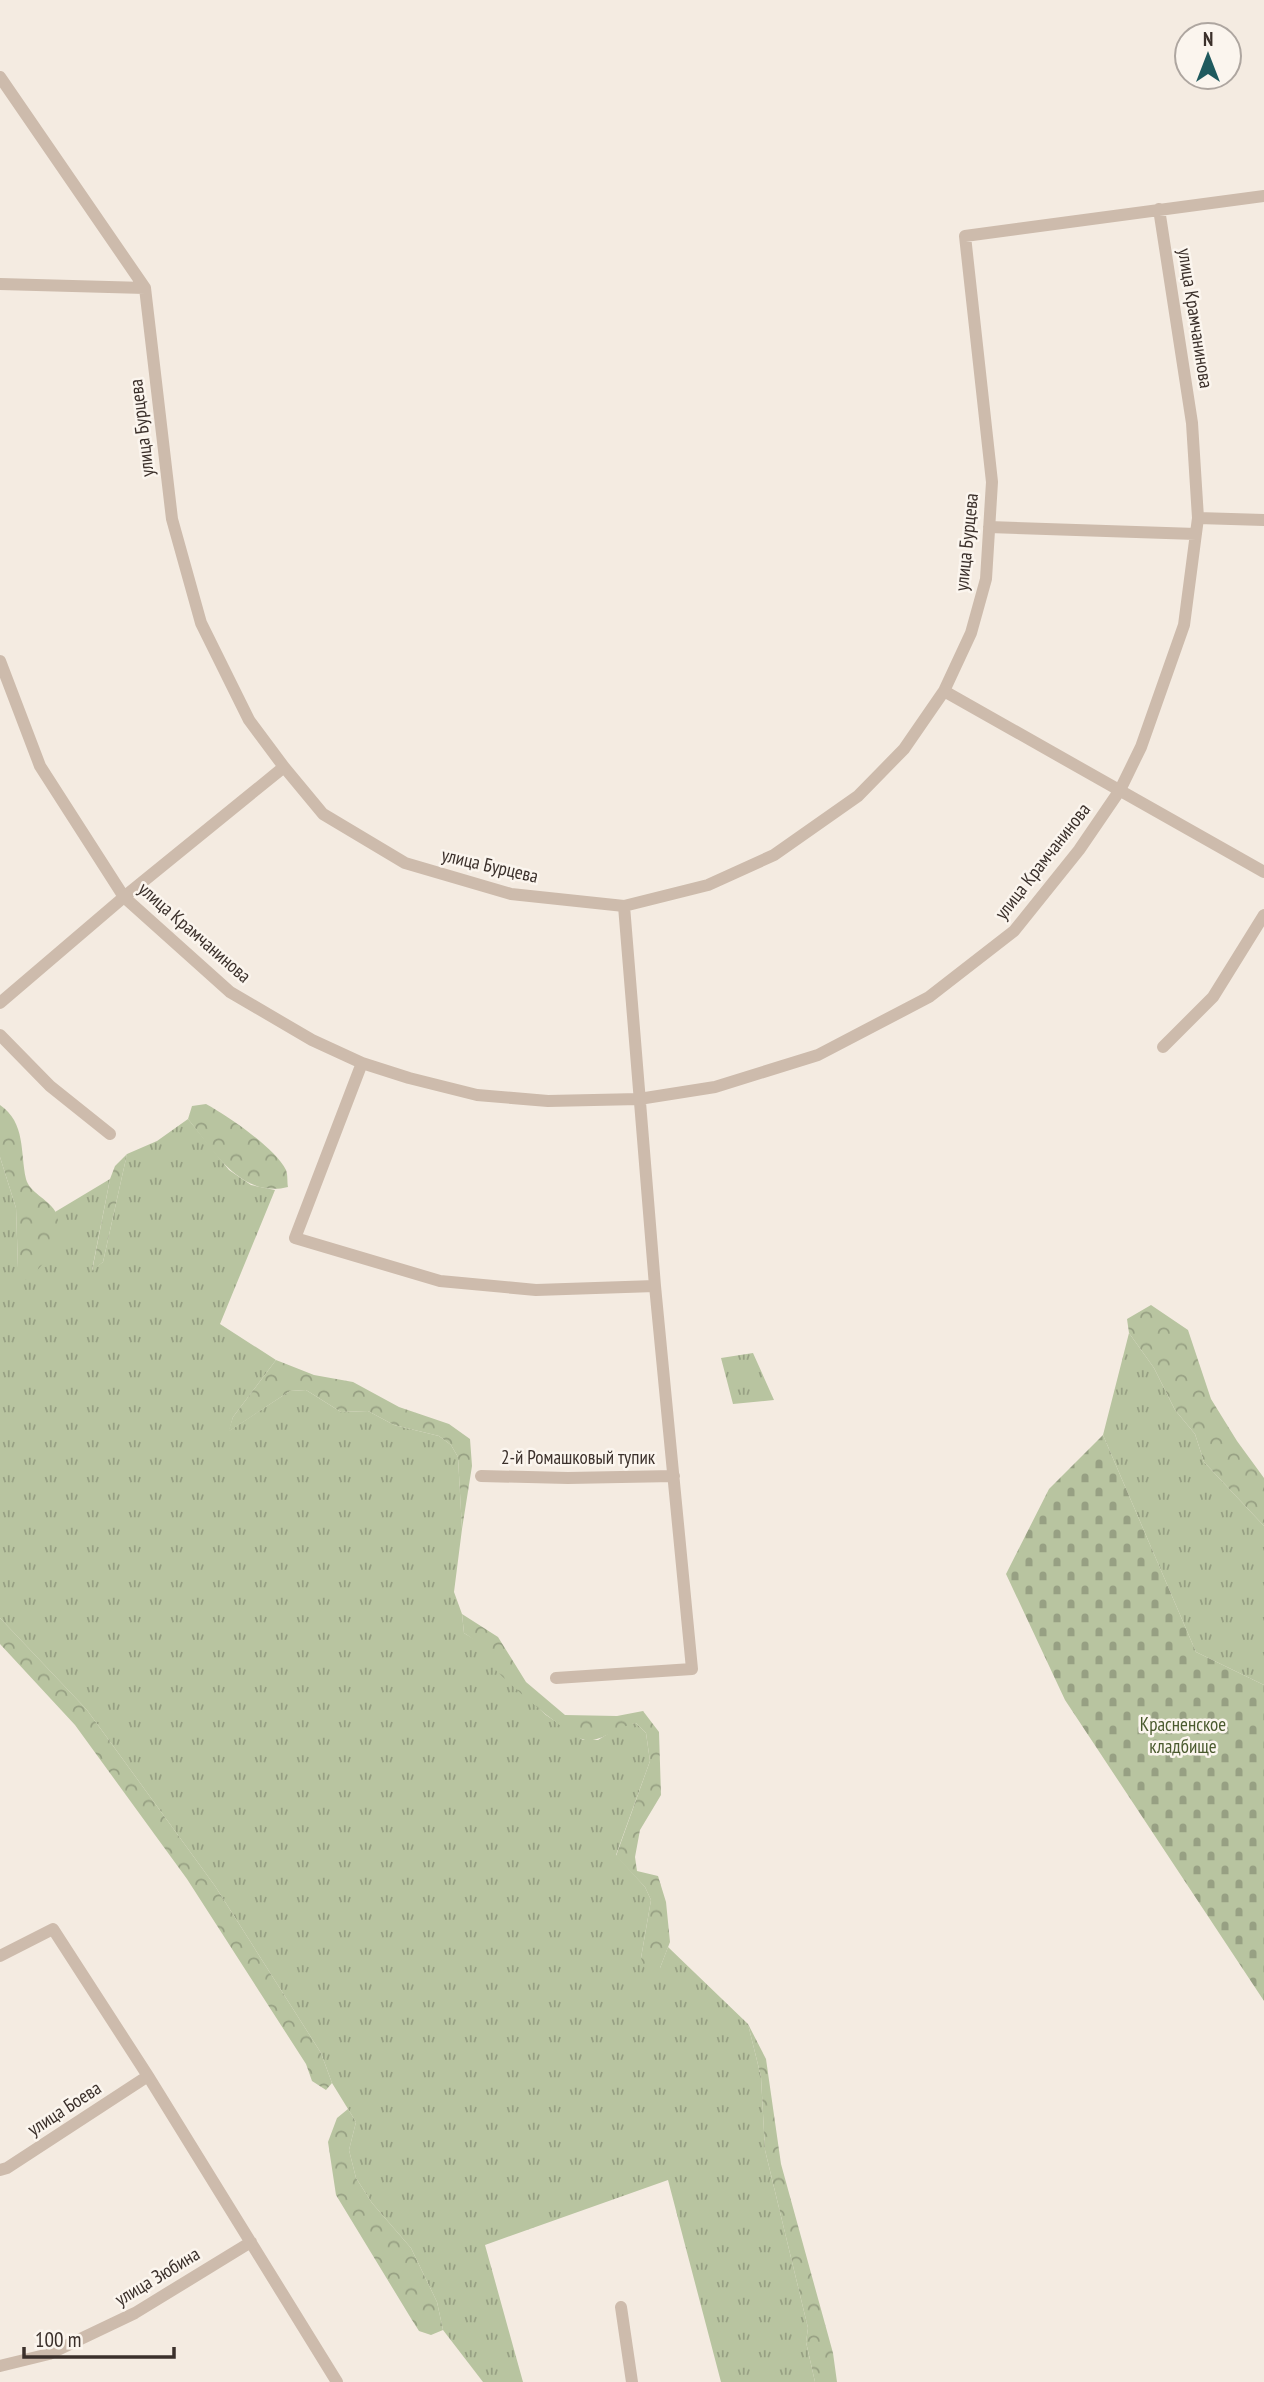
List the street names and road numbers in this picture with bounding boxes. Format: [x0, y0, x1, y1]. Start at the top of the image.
street label: улица Крамчанинова [1173, 246, 1219, 390]
street label: улица Бурцева [123, 378, 159, 478]
street label: улица Бурцева [949, 492, 983, 592]
street label: улица Крамчанинова [989, 798, 1095, 924]
street label: улица Бурцева [439, 842, 541, 888]
street label: улица Крамчанинова [134, 877, 256, 987]
street label: 2-й Ромашковый тупик [501, 1445, 656, 1469]
street label: улица Боева [23, 2075, 105, 2141]
street label: улица Зюбина [110, 2241, 204, 2311]

